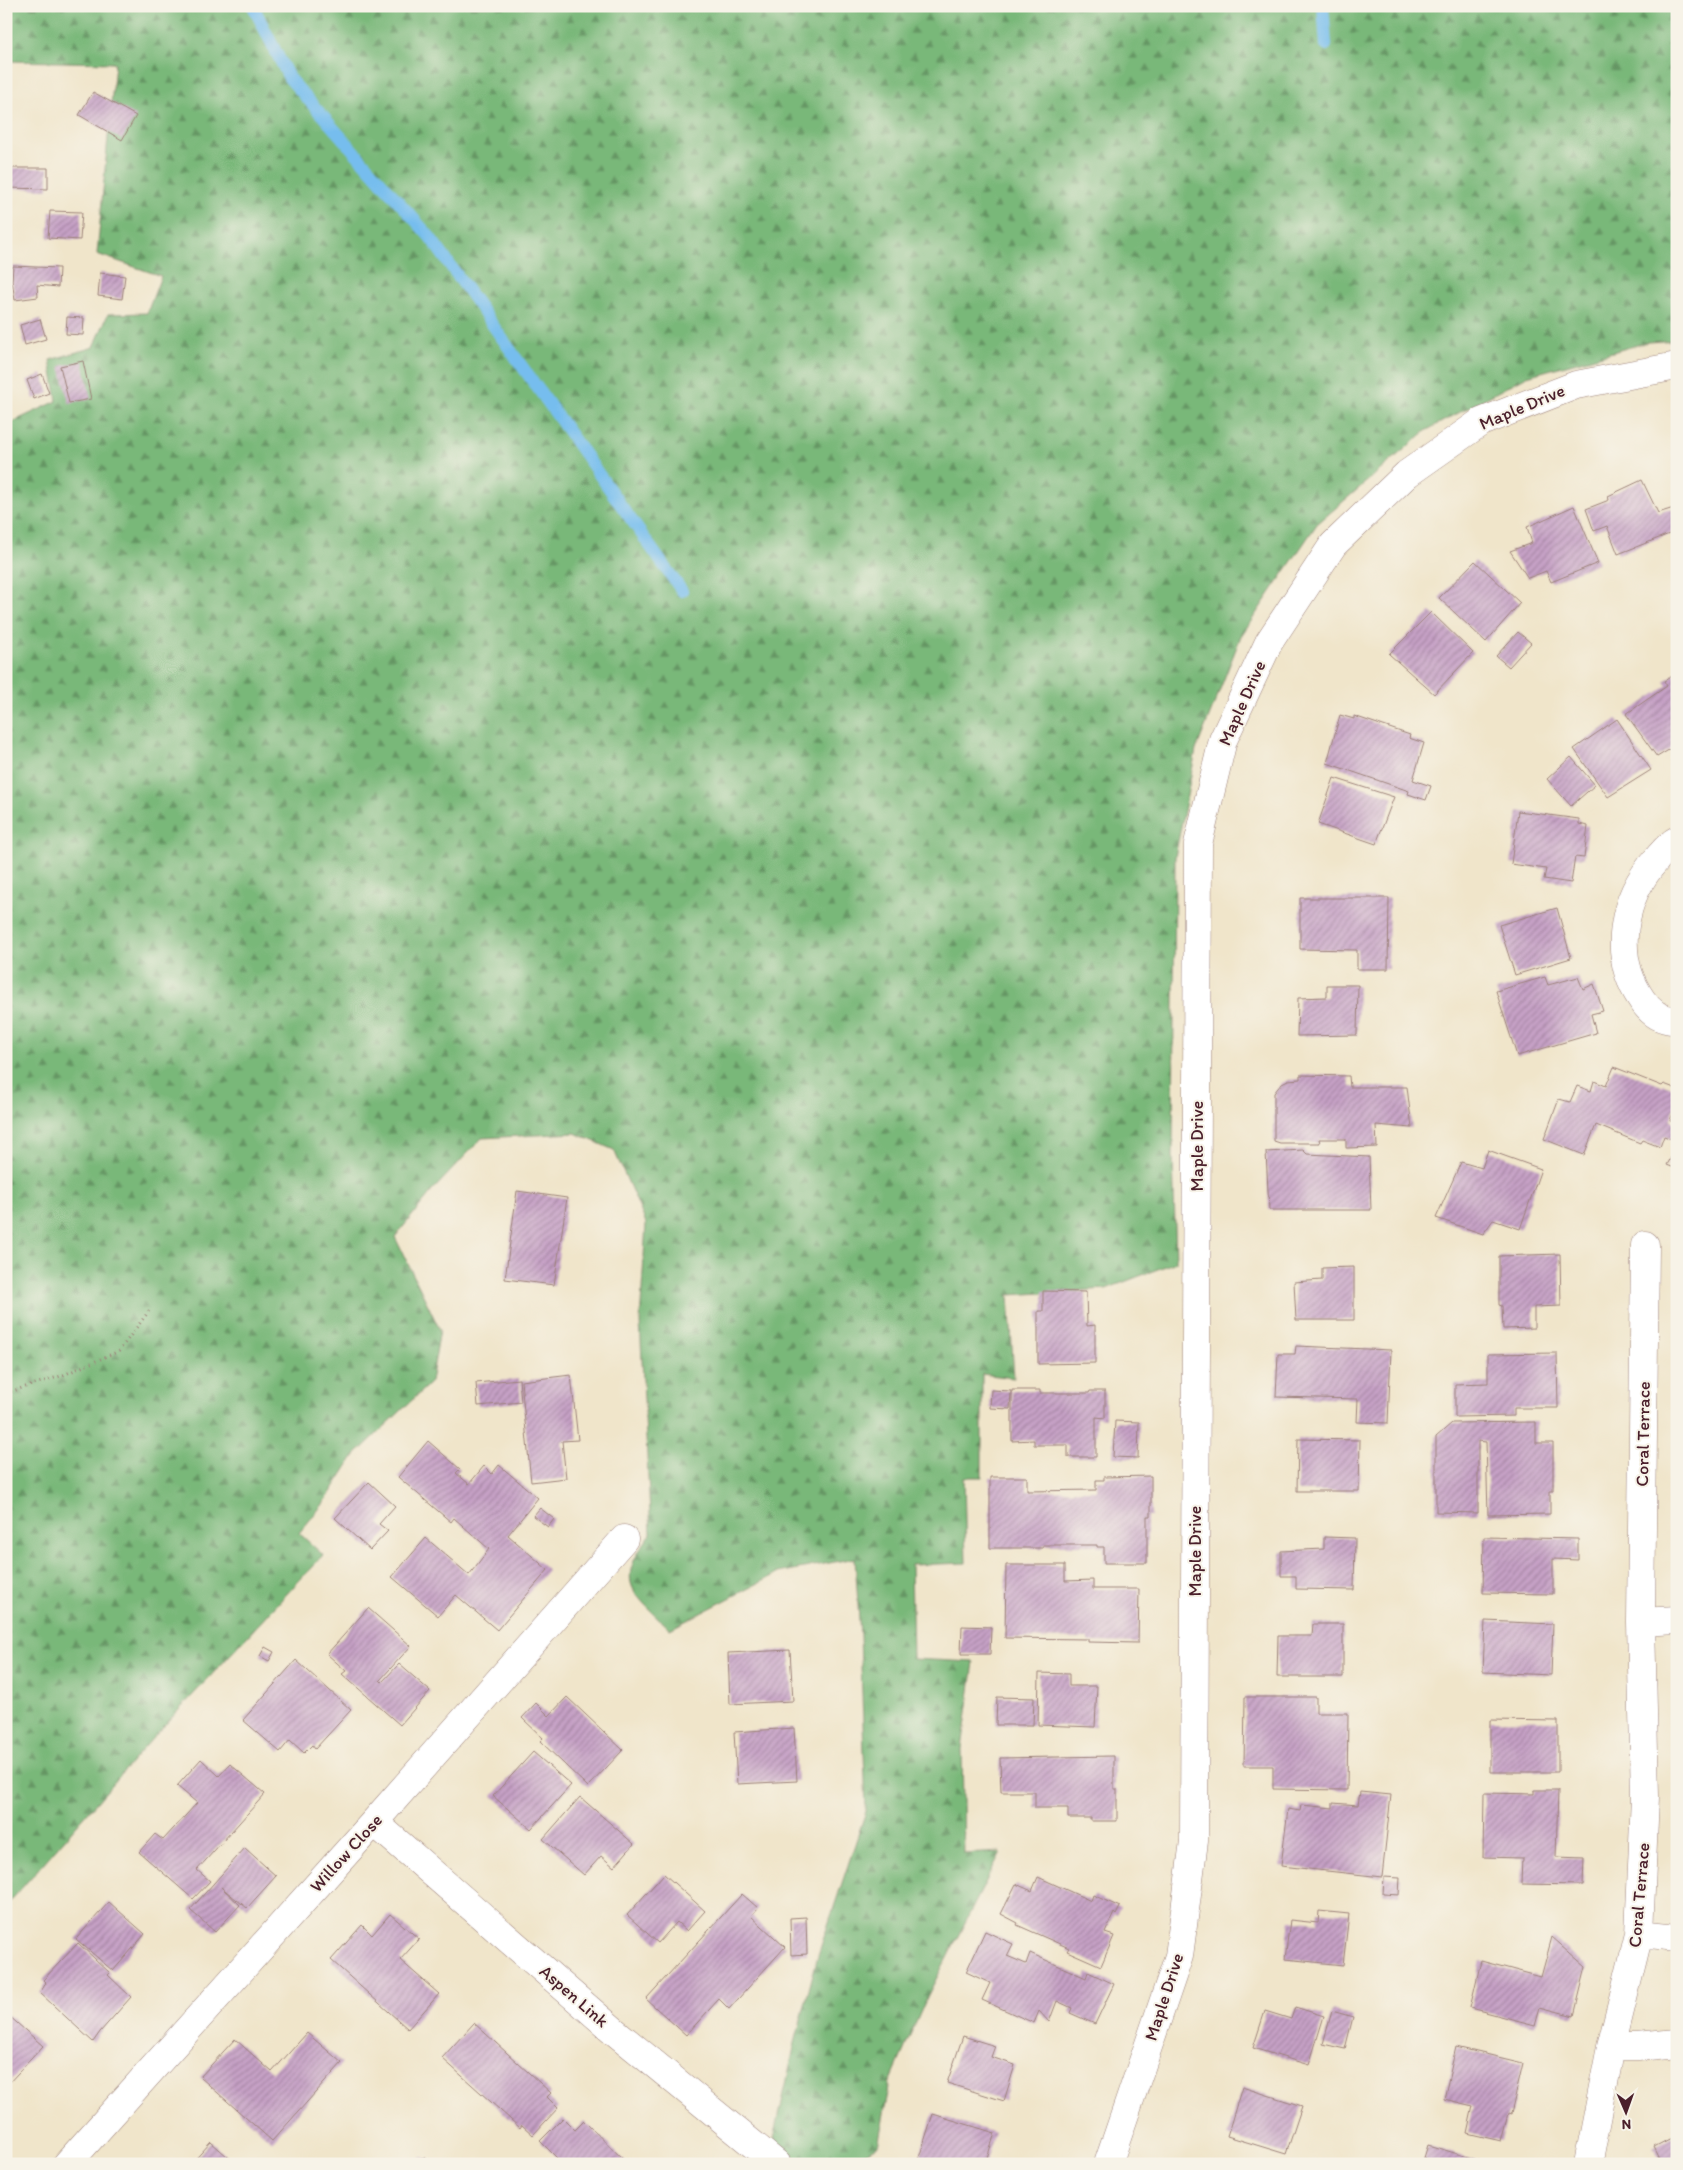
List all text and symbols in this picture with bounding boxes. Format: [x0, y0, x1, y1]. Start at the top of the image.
street label: Maple Drive [1476, 379, 1568, 435]
street label: Maple Drive [1213, 657, 1271, 749]
street label: Maple Drive [1186, 1101, 1208, 1191]
street label: Coral Terrace [1631, 1381, 1655, 1487]
street label: Maple Drive [1184, 1506, 1206, 1596]
street label: Willow Close [305, 1809, 387, 1897]
street label: Coral Terrace [1623, 1842, 1655, 1948]
street label: Maple Drive [1140, 1950, 1188, 2044]
street label: Aspen Link [535, 1960, 613, 2032]
north arrow [1600, 2088, 1650, 2138]
text: N [1621, 2116, 1631, 2133]

